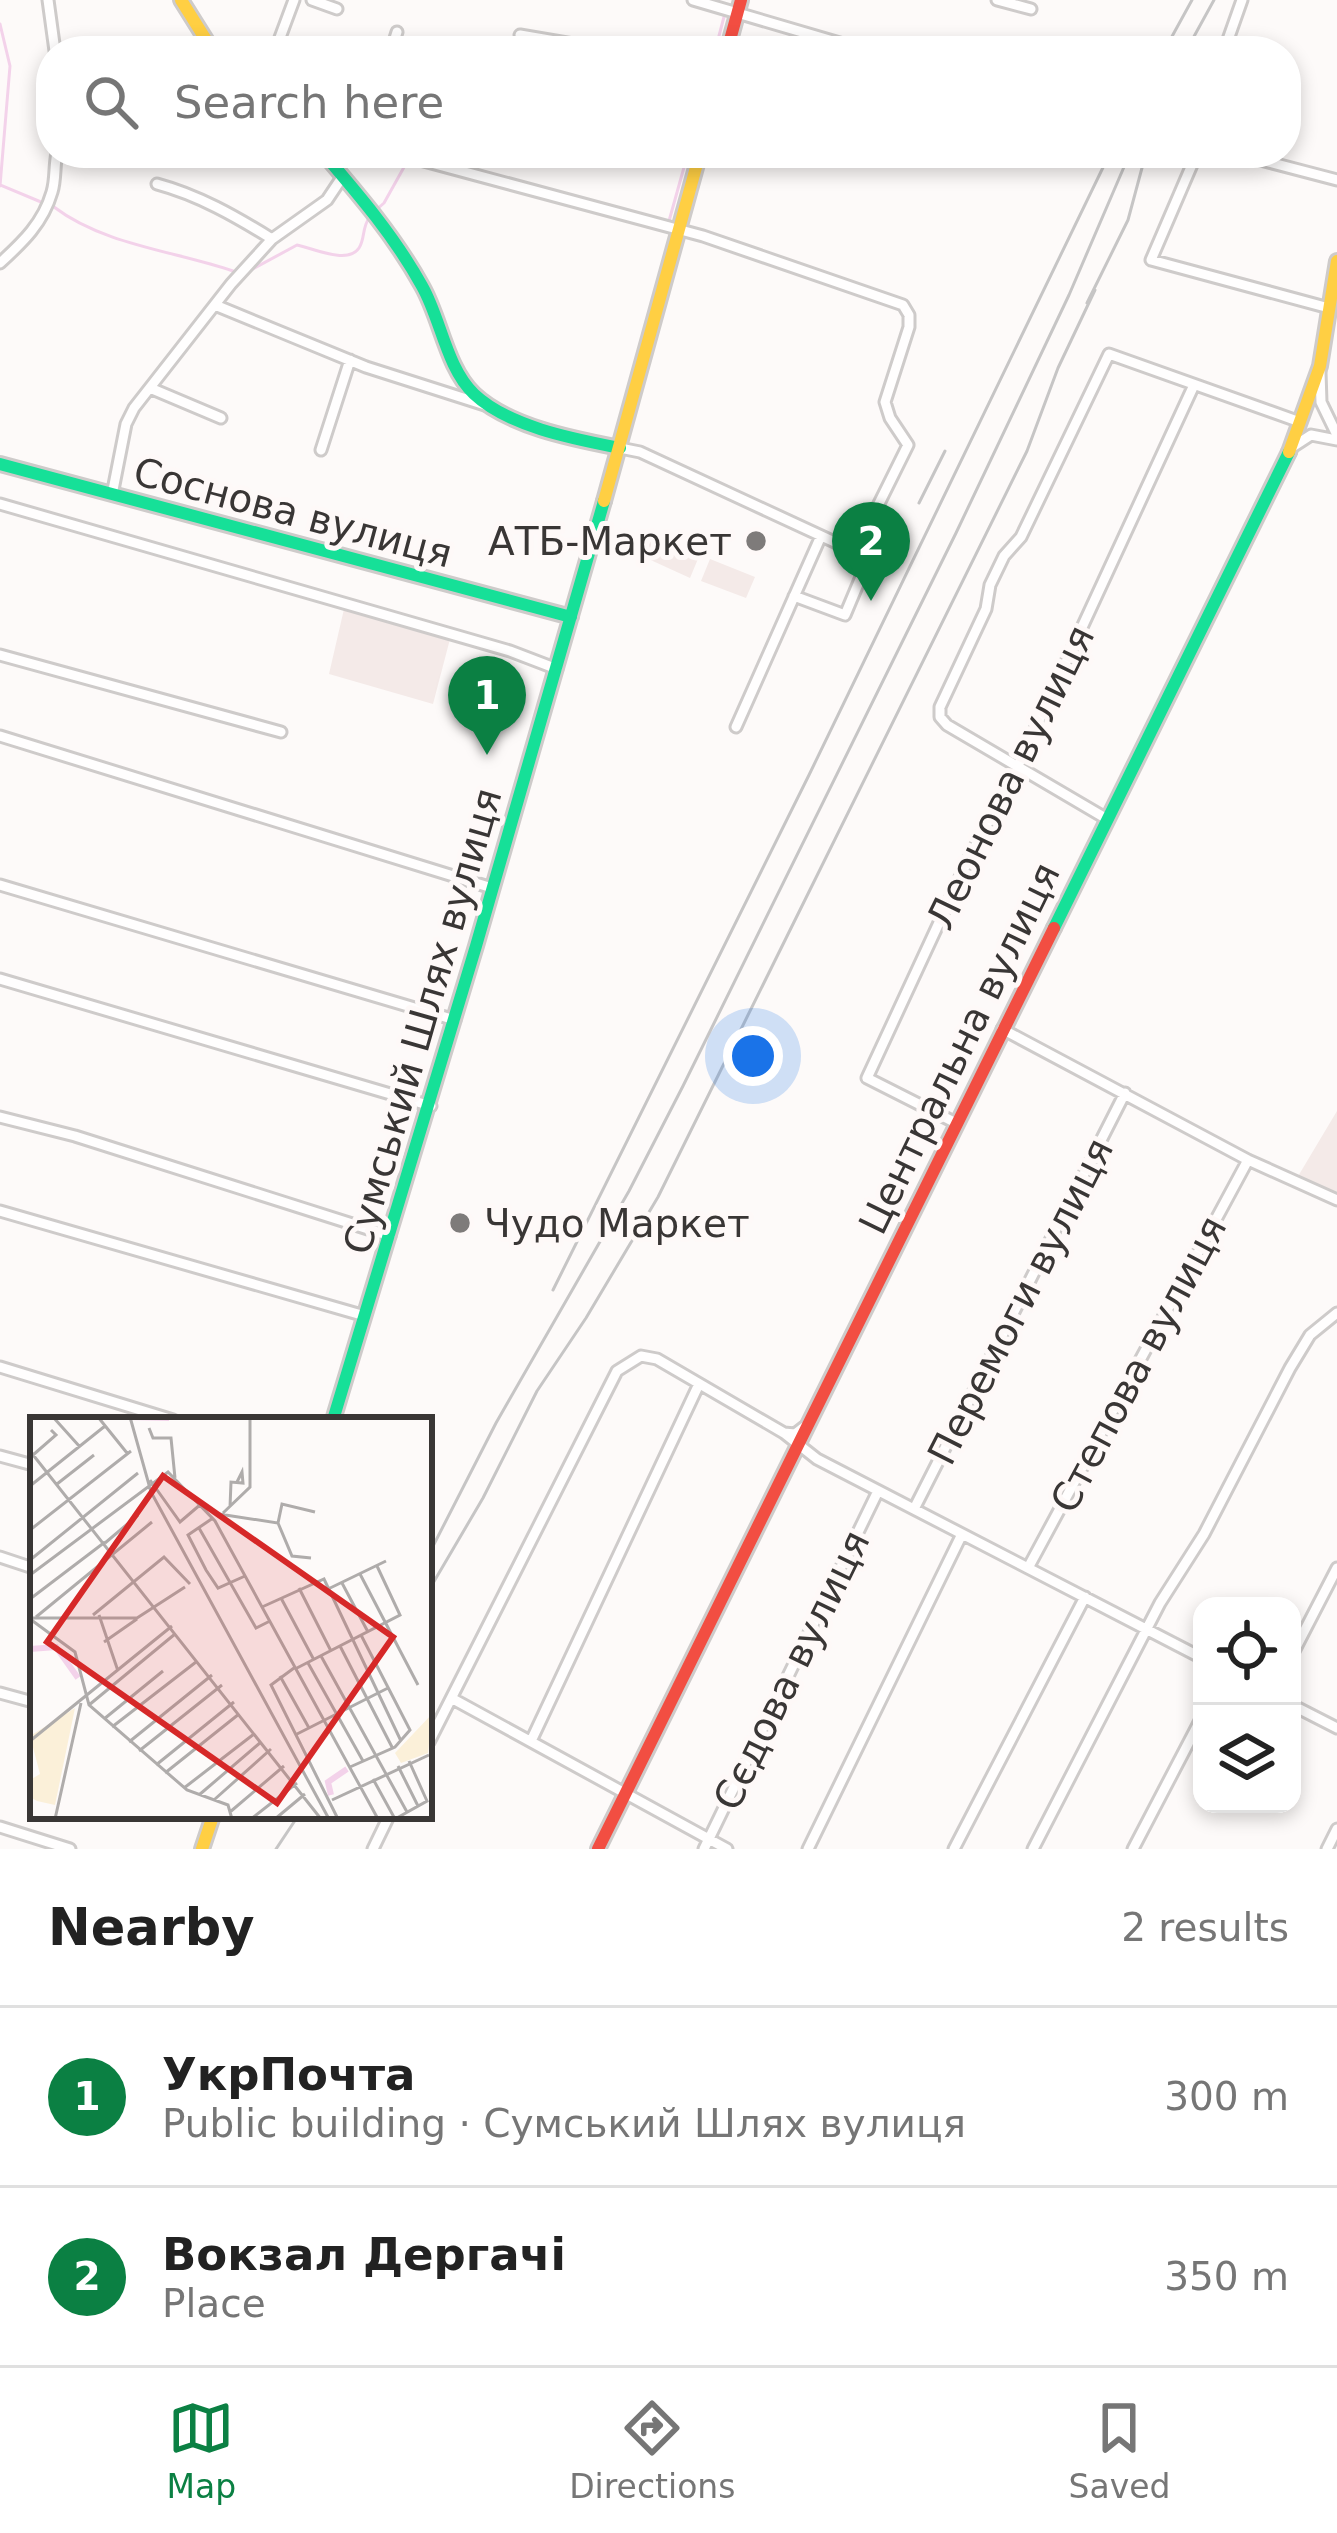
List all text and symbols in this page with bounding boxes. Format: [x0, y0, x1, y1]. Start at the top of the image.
search box [36, 36, 1301, 168]
icon: search [78, 69, 144, 135]
text: Search here [174, 76, 444, 129]
street label: Соснова вулиця [129, 448, 457, 577]
pin: 2 [832, 502, 910, 601]
place label: АТБ-Маркет [488, 519, 732, 564]
marker: АТБ-Маркет [743, 528, 769, 554]
street label: Леонова вулиця [917, 618, 1103, 936]
pin: 1 [448, 656, 526, 755]
street label: Сумський Шлях вулиця [334, 783, 511, 1259]
street label: Центральна вулиця [850, 855, 1069, 1241]
your location [723, 1026, 783, 1086]
street label: Перемоги вулиця [919, 1131, 1122, 1472]
place label: Чудо Маркет [484, 1201, 750, 1246]
street label: Степова вулиця [1041, 1208, 1236, 1520]
marker: Чудо Маркет [447, 1210, 473, 1236]
inset map [30, 1417, 432, 1819]
street label: Сєдова вулиця [704, 1523, 879, 1817]
map controls [1193, 1597, 1301, 1813]
button: locate [1193, 1597, 1301, 1705]
button: layers [1193, 1705, 1301, 1813]
text: Nearby [48, 1898, 255, 1957]
text: 2 results [1121, 1905, 1289, 1950]
text: УкрПочта [162, 2048, 415, 2101]
text: 1 [73, 2074, 101, 2119]
text: 300 m [1164, 2074, 1289, 2119]
text: Public building · Сумський Шлях вулиця [162, 2101, 966, 2146]
text: Вокзал Дергачі [162, 2228, 566, 2281]
text: 2 [73, 2254, 101, 2299]
text: 350 m [1164, 2254, 1289, 2299]
text: Place [162, 2281, 266, 2326]
tab: Map [167, 2395, 236, 2506]
tab: Directions [569, 2395, 735, 2506]
tab: Saved [1069, 2395, 1170, 2506]

